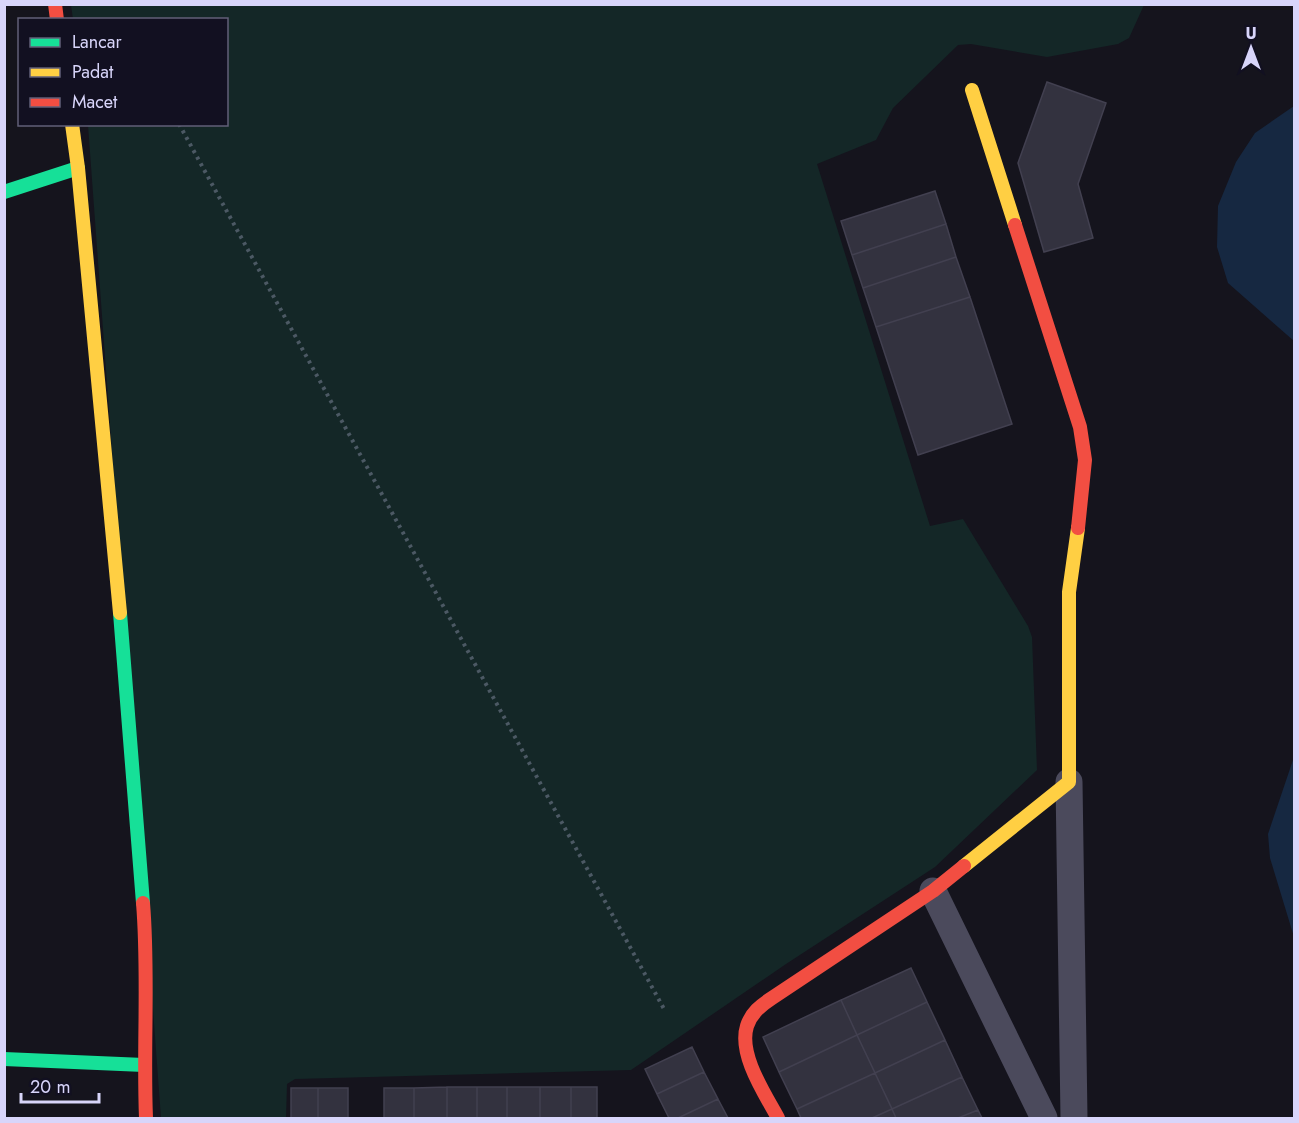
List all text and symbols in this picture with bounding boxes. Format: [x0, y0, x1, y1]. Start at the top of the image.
legend [18, 18, 228, 126]
north arrow [1221, 18, 1281, 78]
text: U [1245, 22, 1257, 45]
text: Lancar [72, 29, 122, 55]
text: Padat [72, 59, 114, 85]
text: Macet [72, 89, 118, 115]
scale bar [21, 1066, 99, 1104]
text: 20 m [30, 1074, 70, 1100]

